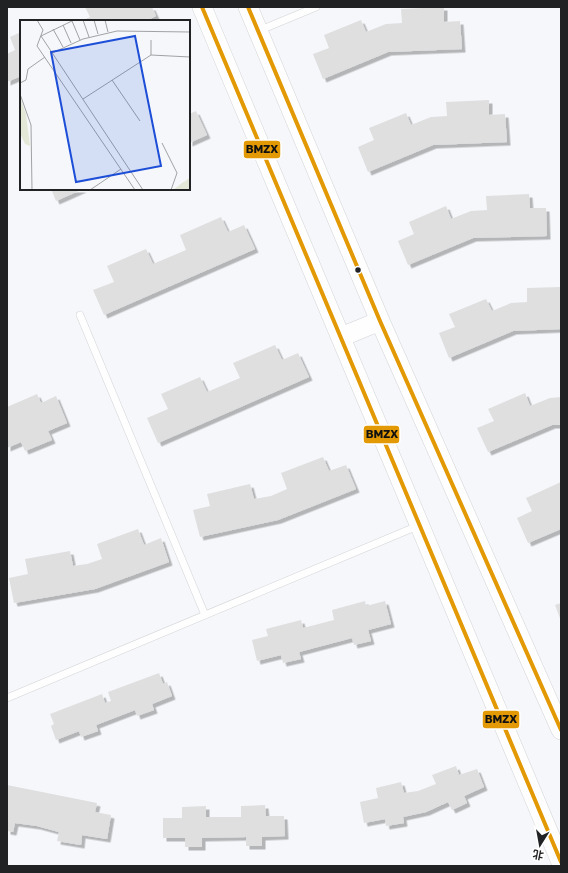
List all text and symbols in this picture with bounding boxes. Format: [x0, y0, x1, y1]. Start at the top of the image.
inset map [20, 20, 190, 190]
line badge: BMZX [243, 140, 281, 159]
text: BMZX [246, 142, 278, 155]
unlabelled marker [353, 265, 363, 275]
line badge: BMZX [363, 425, 400, 444]
text: BMZX [366, 427, 398, 440]
line badge: BMZX [482, 710, 520, 729]
text: BMZX [485, 712, 517, 725]
north arrow [520, 825, 560, 865]
text: 北 [531, 848, 545, 863]

